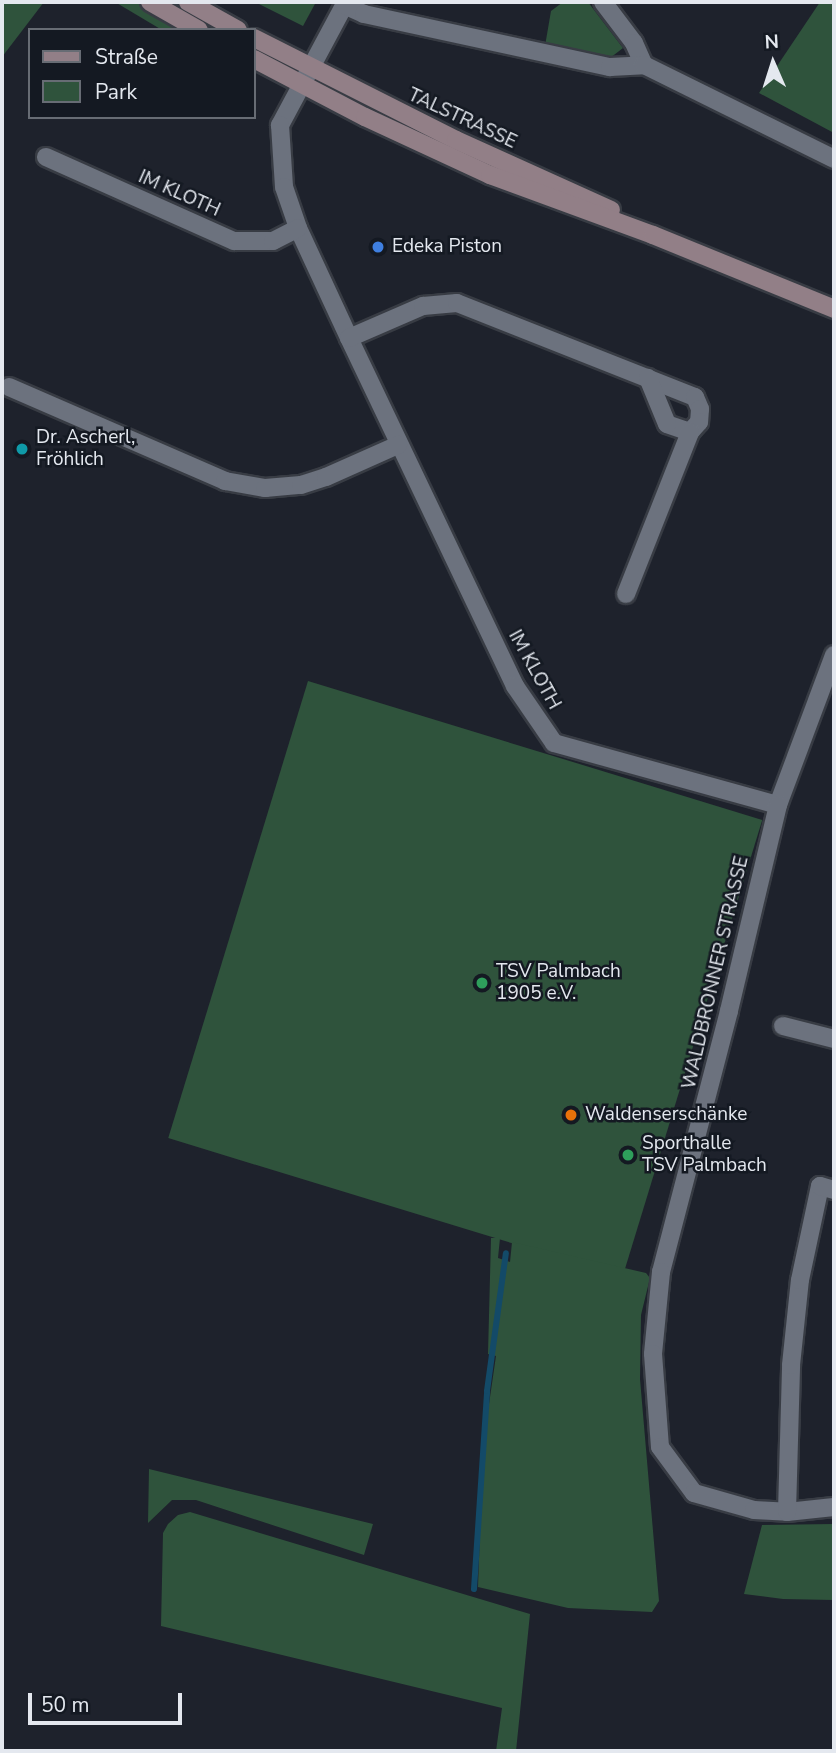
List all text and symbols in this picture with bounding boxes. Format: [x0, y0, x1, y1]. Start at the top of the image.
legend [28, 28, 256, 119]
north arrow [738, 28, 808, 98]
text: N [764, 29, 780, 55]
text: Straße [95, 43, 158, 71]
text: Park [95, 78, 137, 106]
street label: TALSTRASSE [404, 84, 520, 154]
street label: IM KLOTH [135, 166, 223, 222]
place label: Edeka Piston [392, 236, 502, 258]
marker: Edeka Piston [370, 239, 386, 255]
place label: Dr. Ascherl, Fröhlich [36, 427, 135, 471]
marker: Dr. Ascherl, Fröhlich [14, 441, 30, 457]
street label: IM KLOTH [503, 626, 565, 714]
street label: WALDBRONNER STRASSE [678, 854, 754, 1092]
place label: TSV Palmbach 1905 e.V. [496, 961, 621, 1005]
marker: TSV Palmbach 1905 e.V. [474, 975, 490, 991]
place label: Waldenserschänke [585, 1104, 747, 1126]
marker: Waldenserschänke [563, 1107, 579, 1123]
place label: Sporthalle TSV Palmbach [642, 1133, 767, 1177]
marker: Sporthalle TSV Palmbach [620, 1147, 636, 1163]
scale bar [32, 1680, 186, 1724]
text: 50 m [41, 1691, 90, 1719]

